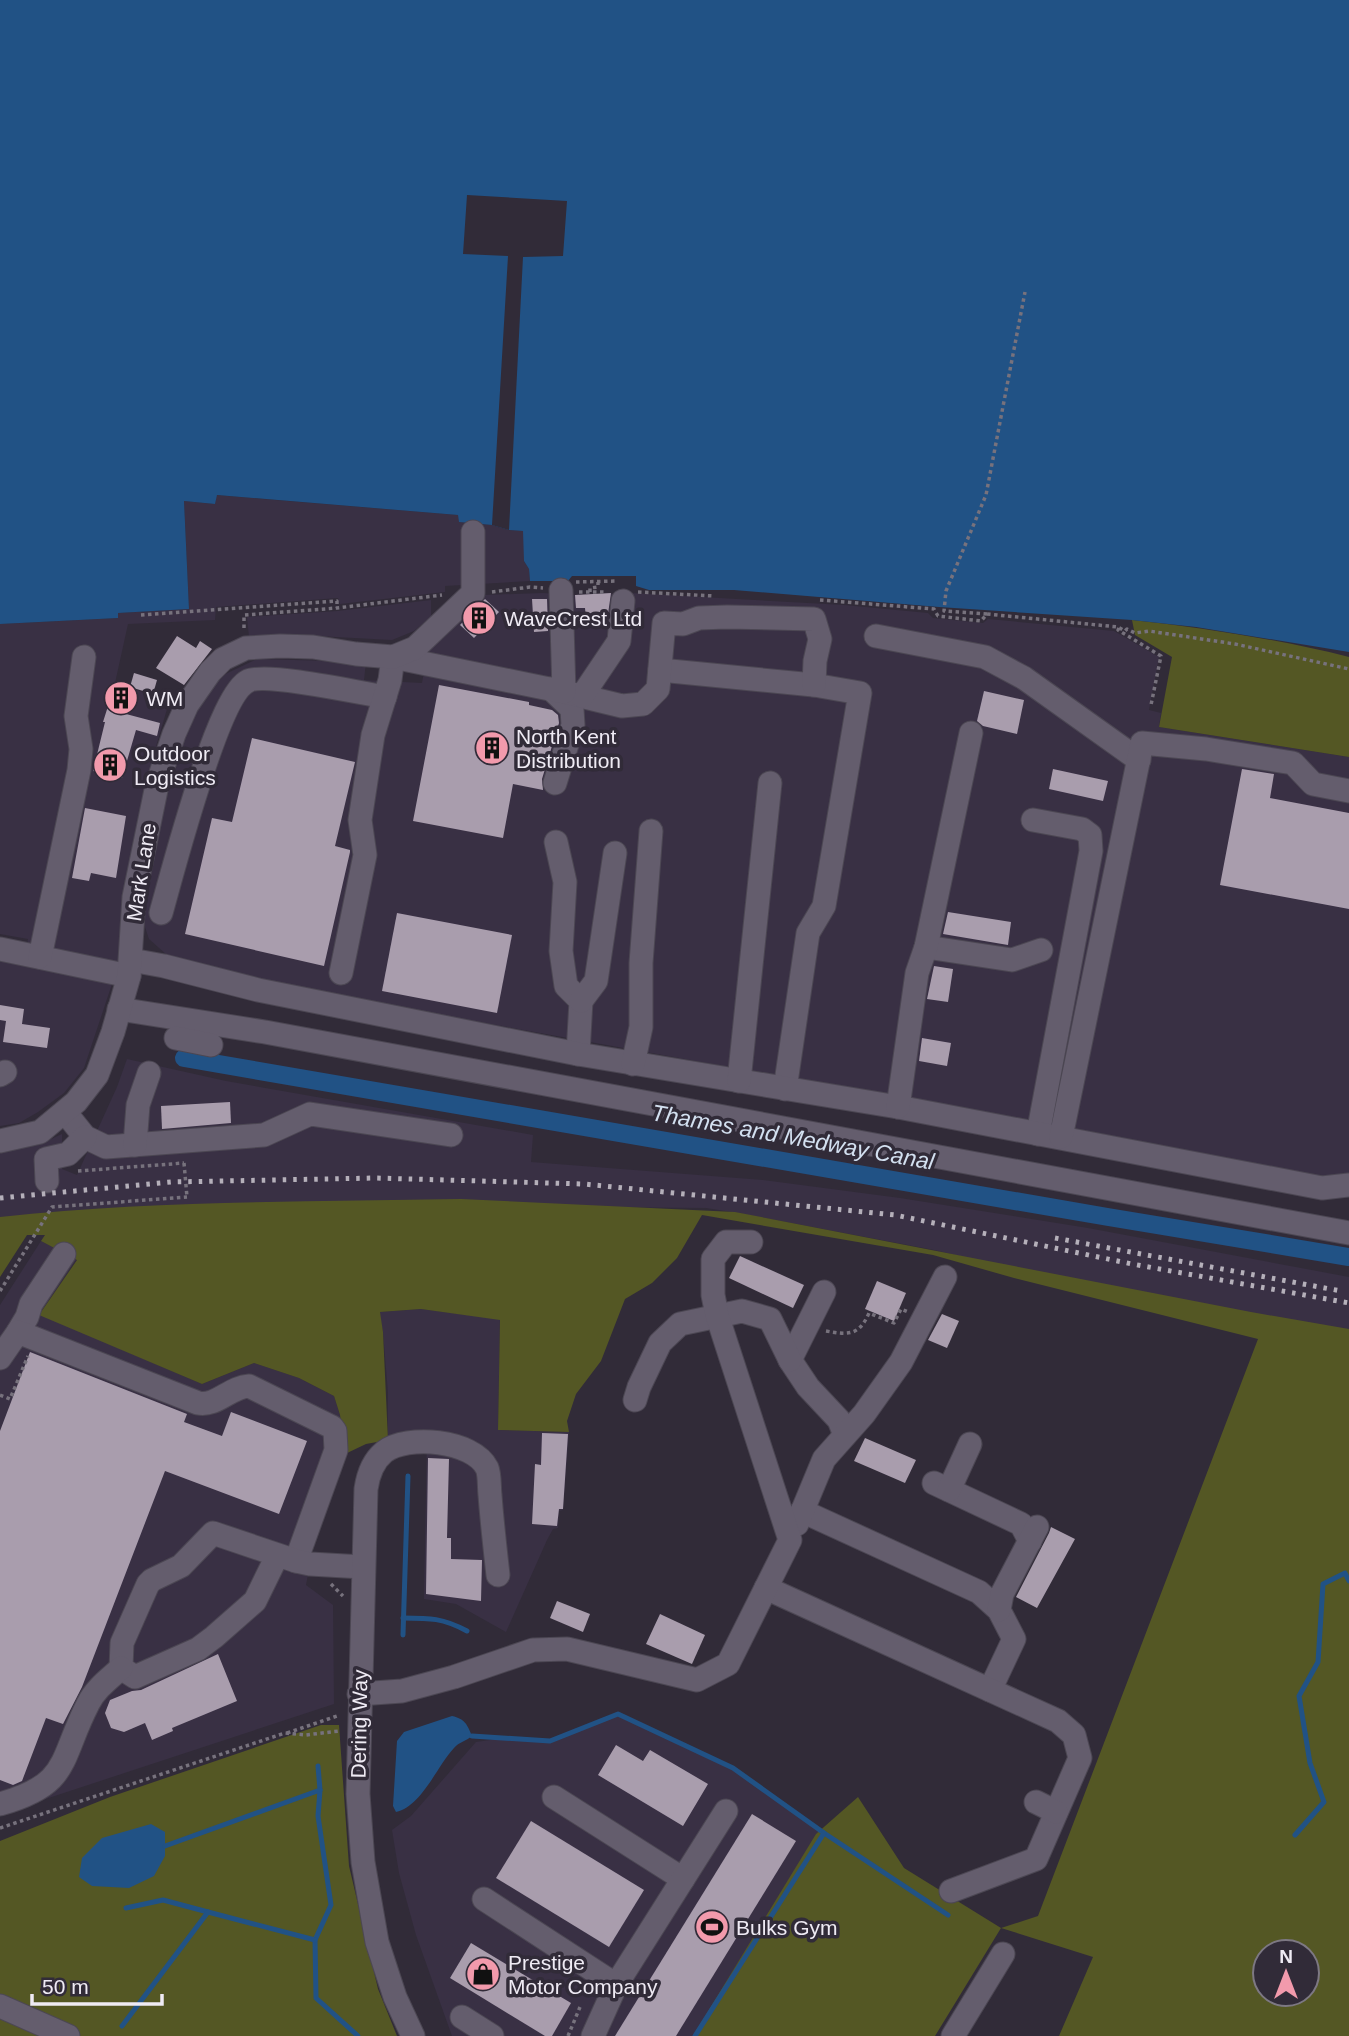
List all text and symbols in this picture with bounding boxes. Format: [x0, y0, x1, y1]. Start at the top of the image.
building icon: WaveCrest Ltd [460, 599, 498, 637]
place label: WaveCrest Ltd [504, 607, 642, 630]
building icon: WM [102, 679, 140, 717]
place label: WM [146, 687, 183, 710]
place label: North Kent Distribution [516, 725, 621, 772]
building icon: North Kent Distribution [473, 729, 511, 767]
place label: Outdoor Logistics [134, 742, 216, 789]
building icon: Outdoor Logistics [91, 746, 129, 784]
street label: Mark Lane [122, 821, 160, 923]
water label: Thames and Medway Canal [650, 1099, 937, 1175]
street label: Dering Way [347, 1669, 371, 1779]
sports icon: Bulks Gym [693, 1908, 731, 1946]
place label: Bulks Gym [736, 1916, 838, 1939]
north arrow [1251, 1938, 1321, 2008]
text: N [1279, 1946, 1293, 1967]
place label: Prestige Motor Company [508, 1951, 658, 1998]
shop icon: Prestige Motor Company [464, 1955, 502, 1993]
scale bar [32, 1962, 161, 2006]
text: 50 m [42, 1975, 89, 1998]

